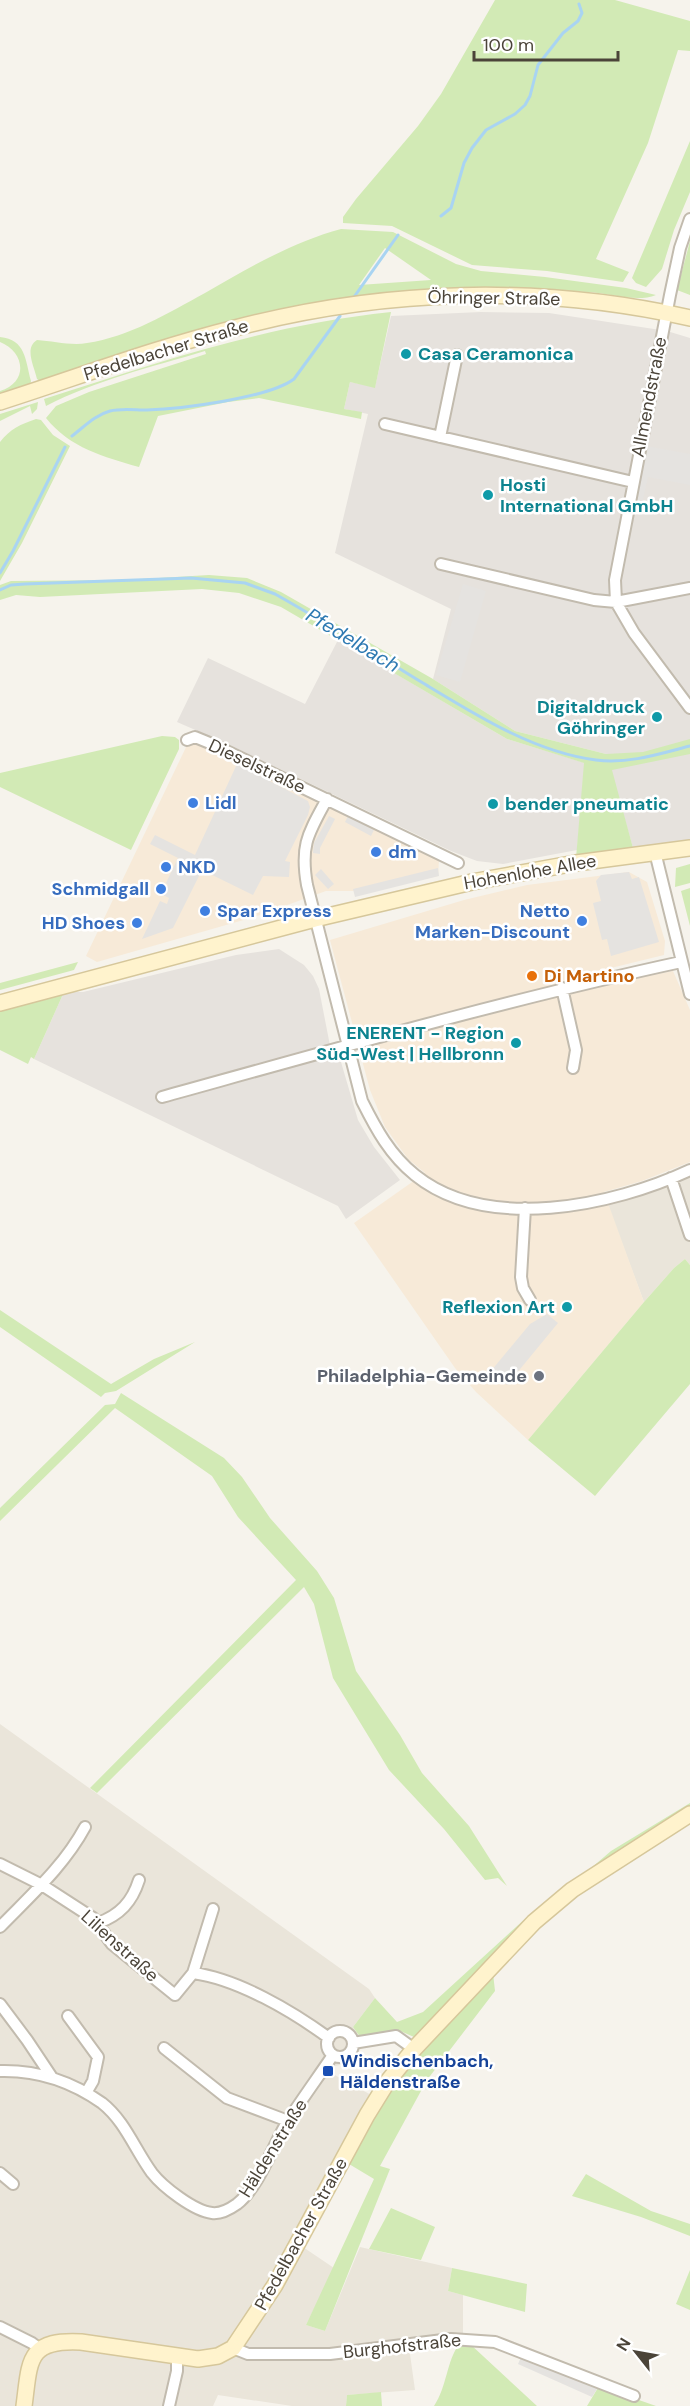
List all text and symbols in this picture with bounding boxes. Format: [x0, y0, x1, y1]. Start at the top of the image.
scale bar [474, 24, 618, 62]
text: 100 m [483, 33, 534, 57]
street label: Öhringer Straße [427, 285, 561, 311]
street label: Pfedelbacher Straße [81, 314, 251, 386]
street label: Allmendstraße [626, 335, 672, 459]
place label: Casa Ceramonica [418, 342, 574, 366]
marker: Casa Ceramonica [399, 347, 413, 361]
place label: Hosti International GmbH [500, 473, 673, 518]
marker: Hosti International GmbH [481, 488, 495, 502]
water label: Pfedelbach [301, 602, 405, 678]
place label: Digitaldruck Göhringer [537, 695, 646, 740]
marker: Digitaldruck Göhringer [650, 710, 664, 724]
street label: Dieselstraße [205, 733, 309, 799]
place label: Lidl [205, 791, 237, 815]
place label: bender pneumatic [505, 792, 669, 816]
marker: Lidl [186, 796, 200, 810]
marker: bender pneumatic [486, 797, 500, 811]
place label: dm [388, 840, 417, 864]
marker: dm [369, 845, 383, 859]
street label: Hohenlohe Allee [462, 849, 598, 895]
place label: NKD [178, 855, 216, 879]
marker: NKD [159, 860, 173, 874]
place label: Schmidgall [52, 877, 149, 901]
marker: Schmidgall [154, 882, 168, 896]
place label: Spar Express [217, 899, 332, 923]
place label: Netto Marken-Discount [415, 899, 570, 944]
marker: Spar Express [198, 904, 212, 918]
place label: HD Shoes [42, 911, 125, 935]
marker: Netto Marken-Discount [575, 914, 589, 928]
marker: HD Shoes [130, 916, 144, 930]
place label: Di Martino [544, 964, 635, 988]
marker: Di Martino [525, 969, 539, 983]
place label: ENERENT - Region Süd-West | Hellbronn [316, 1021, 504, 1066]
marker: ENERENT - Region Süd-West | Hellbronn [509, 1036, 523, 1050]
place label: Reflexion Art [442, 1295, 555, 1319]
marker: Reflexion Art [560, 1300, 574, 1314]
place label: Philadelphia-Gemeinde [317, 1364, 527, 1388]
marker: Philadelphia-Gemeinde [532, 1369, 546, 1383]
street label: Lilienstraße [76, 1905, 164, 1987]
place label: Windischenbach, Häldenstraße [340, 2049, 493, 2094]
marker: Windischenbach, Häldenstraße [321, 2064, 335, 2078]
street label: Häldenstraße [233, 2094, 313, 2202]
street label: Pfedelbacher Straße [249, 2153, 353, 2315]
north arrow [606, 2322, 666, 2382]
street label: Burghofstraße [342, 2328, 462, 2364]
text: N [612, 2334, 636, 2355]

